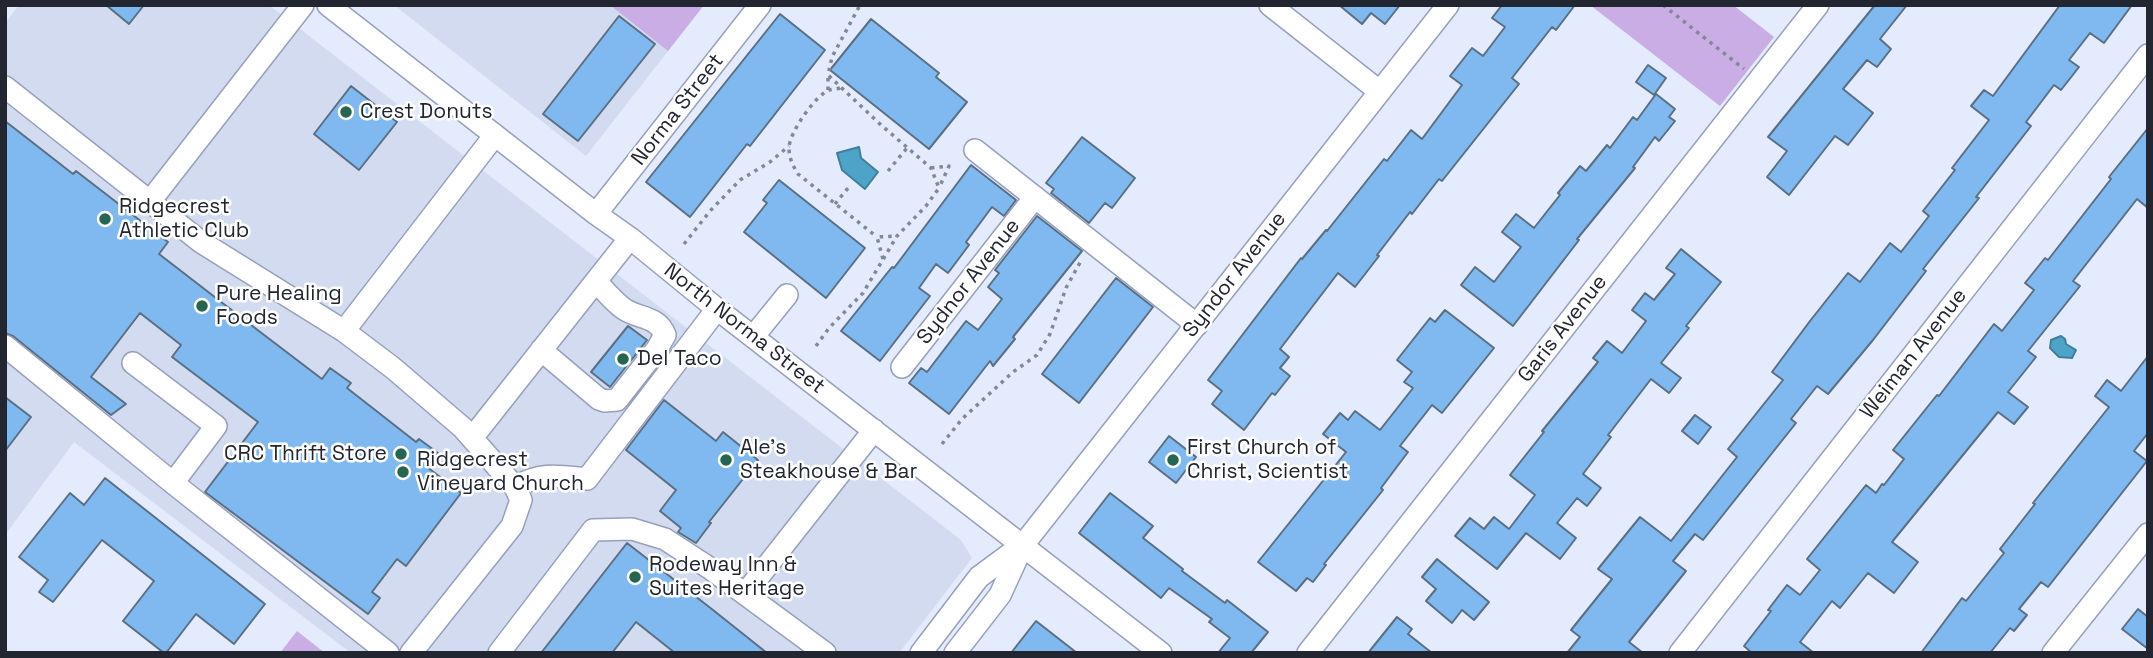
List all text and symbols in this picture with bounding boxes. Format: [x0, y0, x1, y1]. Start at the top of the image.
street label: Norma Street [627, 49, 729, 171]
place label: Crest Donuts [360, 99, 493, 125]
marker: Crest Donuts [338, 104, 354, 120]
place label: Ridgecrest Athletic Club [119, 194, 249, 244]
street label: Syndor Avenue [1178, 207, 1292, 343]
marker: Ridgecrest Athletic Club [97, 211, 113, 227]
street label: Sydnor Avenue [912, 214, 1026, 350]
street label: North Norma Street [658, 258, 830, 400]
street label: Garis Avenue [1513, 270, 1613, 388]
place label: Pure Healing Foods [216, 281, 342, 331]
street label: Weiman Avenue [1855, 284, 1973, 424]
marker: Pure Healing Foods [194, 298, 210, 314]
place label: Del Taco [637, 346, 722, 372]
marker: Del Taco [615, 351, 631, 367]
place label: Ale's Steakhouse & Bar [740, 435, 918, 485]
place label: First Church of Christ, Scientist [1187, 435, 1348, 485]
place label: CRC Thrift Store [224, 441, 387, 467]
marker: CRC Thrift Store [393, 446, 409, 462]
place label: Ridgecrest Vineyard Church [417, 447, 584, 497]
marker: Ale's Steakhouse & Bar [718, 452, 734, 468]
marker: First Church of Christ, Scientist [1165, 452, 1181, 468]
marker: Ridgecrest Vineyard Church [395, 464, 411, 480]
place label: Rodeway Inn & Suites Heritage [649, 552, 805, 602]
marker: Rodeway Inn & Suites Heritage [627, 569, 643, 585]

